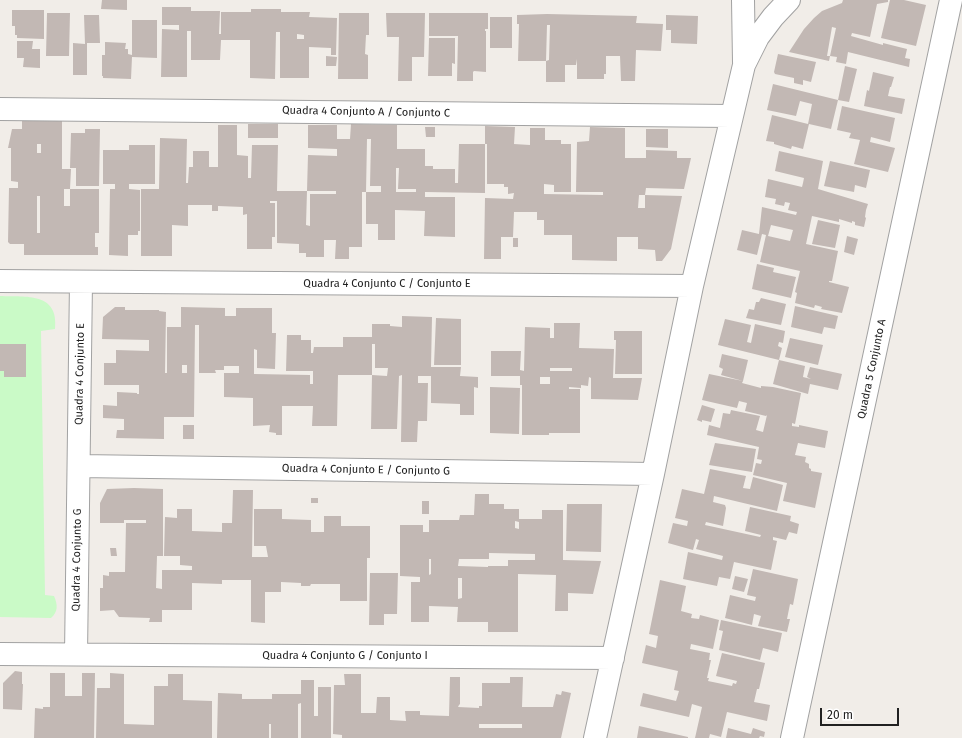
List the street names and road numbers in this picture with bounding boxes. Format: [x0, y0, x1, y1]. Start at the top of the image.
street label: Quadra 4 Conjunto A / Conjunto C [282, 104, 450, 120]
street label: Quadra 4 Conjunto C / Conjunto E [303, 277, 471, 291]
street label: Quadra 5 Conjunto A [855, 318, 889, 420]
street label: Quadra 4 Conjunto E [73, 323, 87, 425]
street label: Quadra 4 Conjunto E / Conjunto G [282, 462, 450, 478]
street label: Quadra 4 Conjunto G [70, 508, 84, 612]
street label: Quadra 4 Conjunto G / Conjunto I [262, 649, 428, 663]

